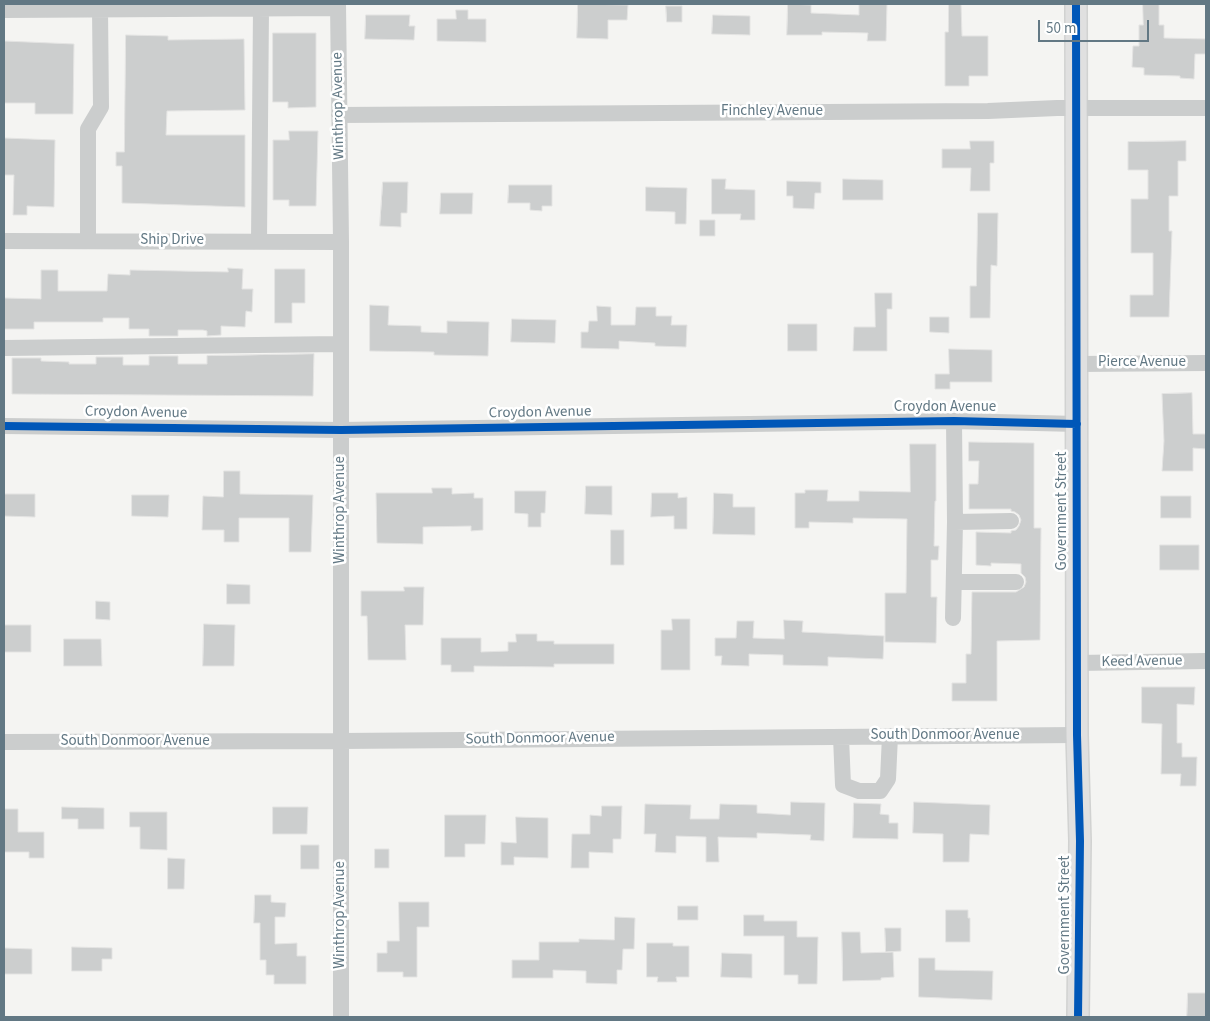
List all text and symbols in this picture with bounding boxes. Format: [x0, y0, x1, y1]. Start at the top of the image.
scale bar [1040, 10, 1151, 42]
text: 50 m [1046, 18, 1076, 39]
street label: Winthrop Avenue [329, 52, 349, 160]
street label: Finchley Avenue [721, 103, 823, 121]
street label: Ship Drive [140, 232, 204, 250]
street label: Pierce Avenue [1098, 354, 1186, 372]
street label: Croydon Avenue [894, 399, 996, 417]
street label: Croydon Avenue [85, 403, 187, 423]
street label: Croydon Avenue [489, 403, 591, 423]
street label: Government Street [1054, 452, 1072, 570]
street label: Winthrop Avenue [332, 456, 350, 564]
street label: Keed Avenue [1101, 652, 1183, 672]
street label: South Donmoor Avenue [870, 727, 1020, 745]
street label: South Donmoor Avenue [465, 729, 615, 749]
street label: South Donmoor Avenue [60, 733, 210, 751]
street label: Government Street [1057, 856, 1075, 974]
street label: Winthrop Avenue [332, 861, 350, 969]

